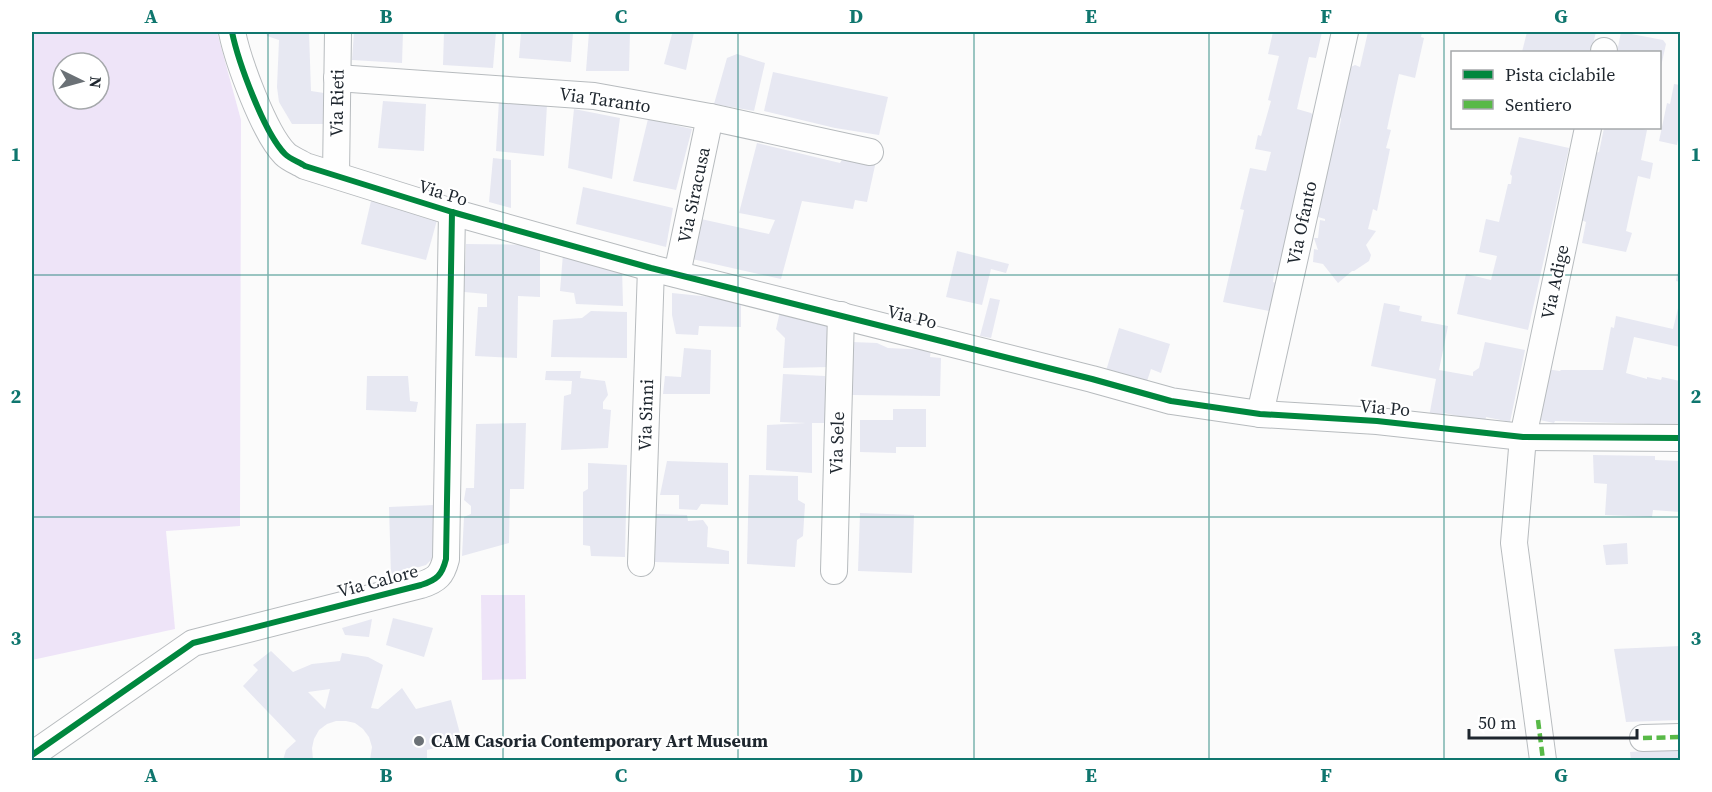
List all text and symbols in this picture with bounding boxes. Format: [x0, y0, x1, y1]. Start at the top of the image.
text: A [144, 2, 158, 30]
text: B [379, 2, 393, 30]
text: C [615, 2, 627, 30]
text: D [849, 2, 863, 30]
text: E [1085, 2, 1097, 30]
text: F [1320, 2, 1332, 30]
text: G [1554, 2, 1568, 30]
north arrow [51, 51, 111, 111]
legend [1451, 51, 1661, 129]
text: Pista ciclabile [1505, 62, 1616, 87]
street label: Via Rieti [323, 69, 350, 137]
text: N [84, 76, 107, 89]
street label: Via Taranto [558, 81, 653, 118]
text: Sentiero [1505, 92, 1572, 117]
text: 1 [11, 140, 21, 168]
text: 1 [1691, 140, 1701, 168]
street label: Via Siracusa [671, 144, 716, 245]
street label: Via Po [415, 173, 471, 212]
street label: Via Ofanto [1280, 179, 1323, 267]
street label: Via Adige [1534, 242, 1575, 322]
street label: Via Po [885, 298, 940, 335]
street label: Via Sinni [632, 379, 659, 451]
text: 2 [11, 382, 22, 410]
text: 2 [1691, 382, 1702, 410]
street label: Via Po [1359, 393, 1411, 422]
street label: Via Sele [823, 411, 850, 475]
street label: Via Calore [335, 558, 421, 603]
text: 3 [11, 624, 22, 652]
text: 3 [1691, 624, 1702, 652]
scale bar [1469, 702, 1637, 740]
text: 50 m [1478, 710, 1516, 735]
place label: CAM Casoria Contemporary Art Museum [431, 728, 768, 753]
marker: CAM Casoria Contemporary Art Museum [412, 734, 426, 748]
text: A [144, 761, 158, 789]
text: B [379, 761, 393, 789]
text: C [615, 761, 627, 789]
text: D [849, 761, 863, 789]
text: E [1085, 761, 1097, 789]
text: F [1320, 761, 1332, 789]
text: G [1554, 761, 1568, 789]

